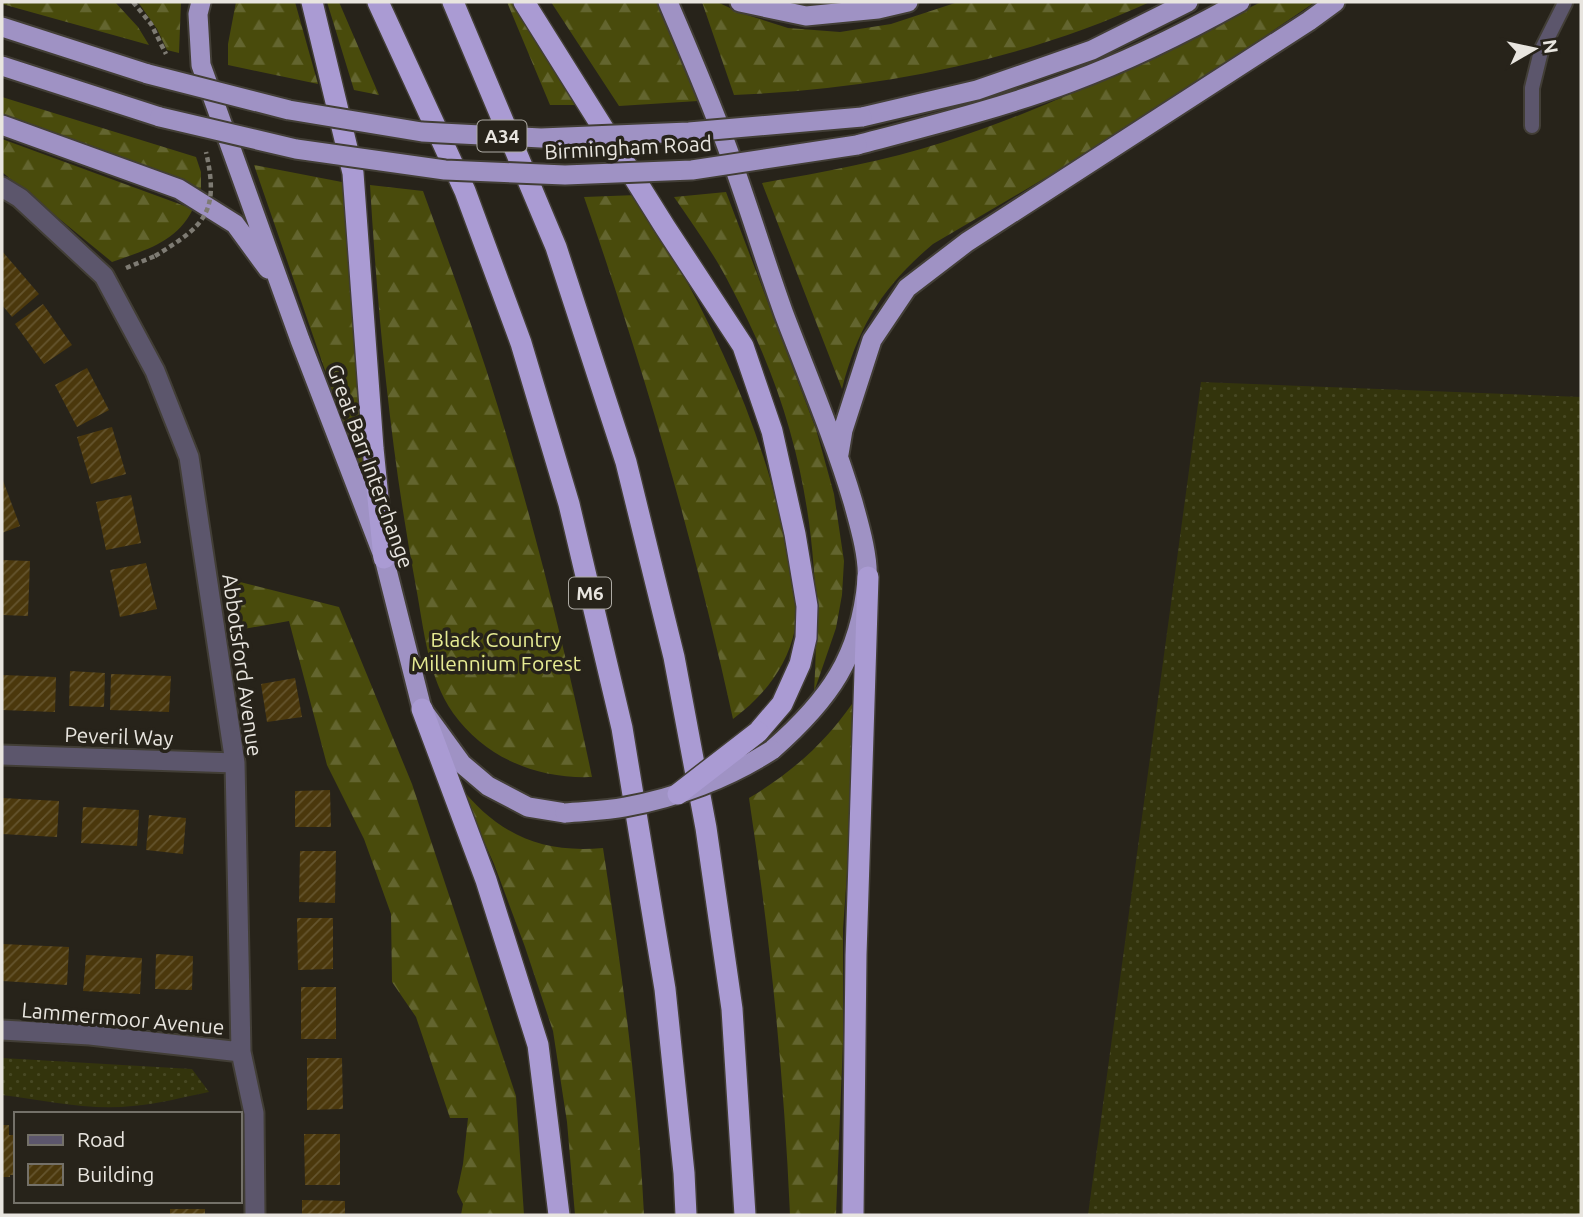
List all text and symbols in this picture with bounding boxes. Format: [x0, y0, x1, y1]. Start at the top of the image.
north arrow [1499, 14, 1569, 84]
text: N [1539, 38, 1563, 55]
road number: A34 [477, 120, 526, 152]
street label: Birmingham Road [544, 131, 712, 163]
street label: Great Barr Interchange [323, 361, 419, 571]
street label: Abbotsford Avenue [218, 572, 268, 758]
road number: M6 [569, 578, 611, 608]
park label: Black Country Millennium Forest [411, 627, 581, 675]
street label: Peveril Way [64, 722, 174, 750]
street label: Lammermoor Avenue [21, 997, 225, 1039]
legend [14, 1112, 242, 1203]
text: Road [77, 1127, 125, 1151]
text: Building [77, 1162, 154, 1186]

